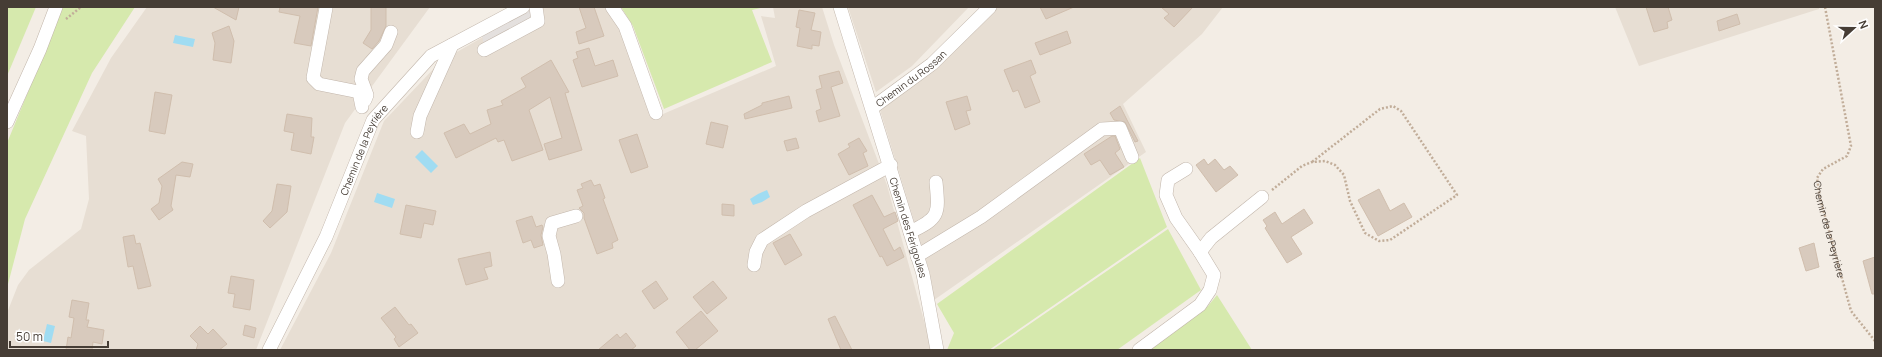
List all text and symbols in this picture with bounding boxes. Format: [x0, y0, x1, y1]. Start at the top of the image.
north arrow [1834, 8, 1874, 48]
text: N [1855, 18, 1872, 31]
street label: Chemin du Rossan [873, 47, 949, 110]
street label: Chemin de la Peyrière [337, 101, 391, 197]
street label: Chemin des Férigoules [886, 176, 931, 279]
street label: Chemin de la Peyrière [1811, 180, 1849, 279]
scale bar [10, 323, 108, 349]
text: 50 m [16, 328, 43, 345]

